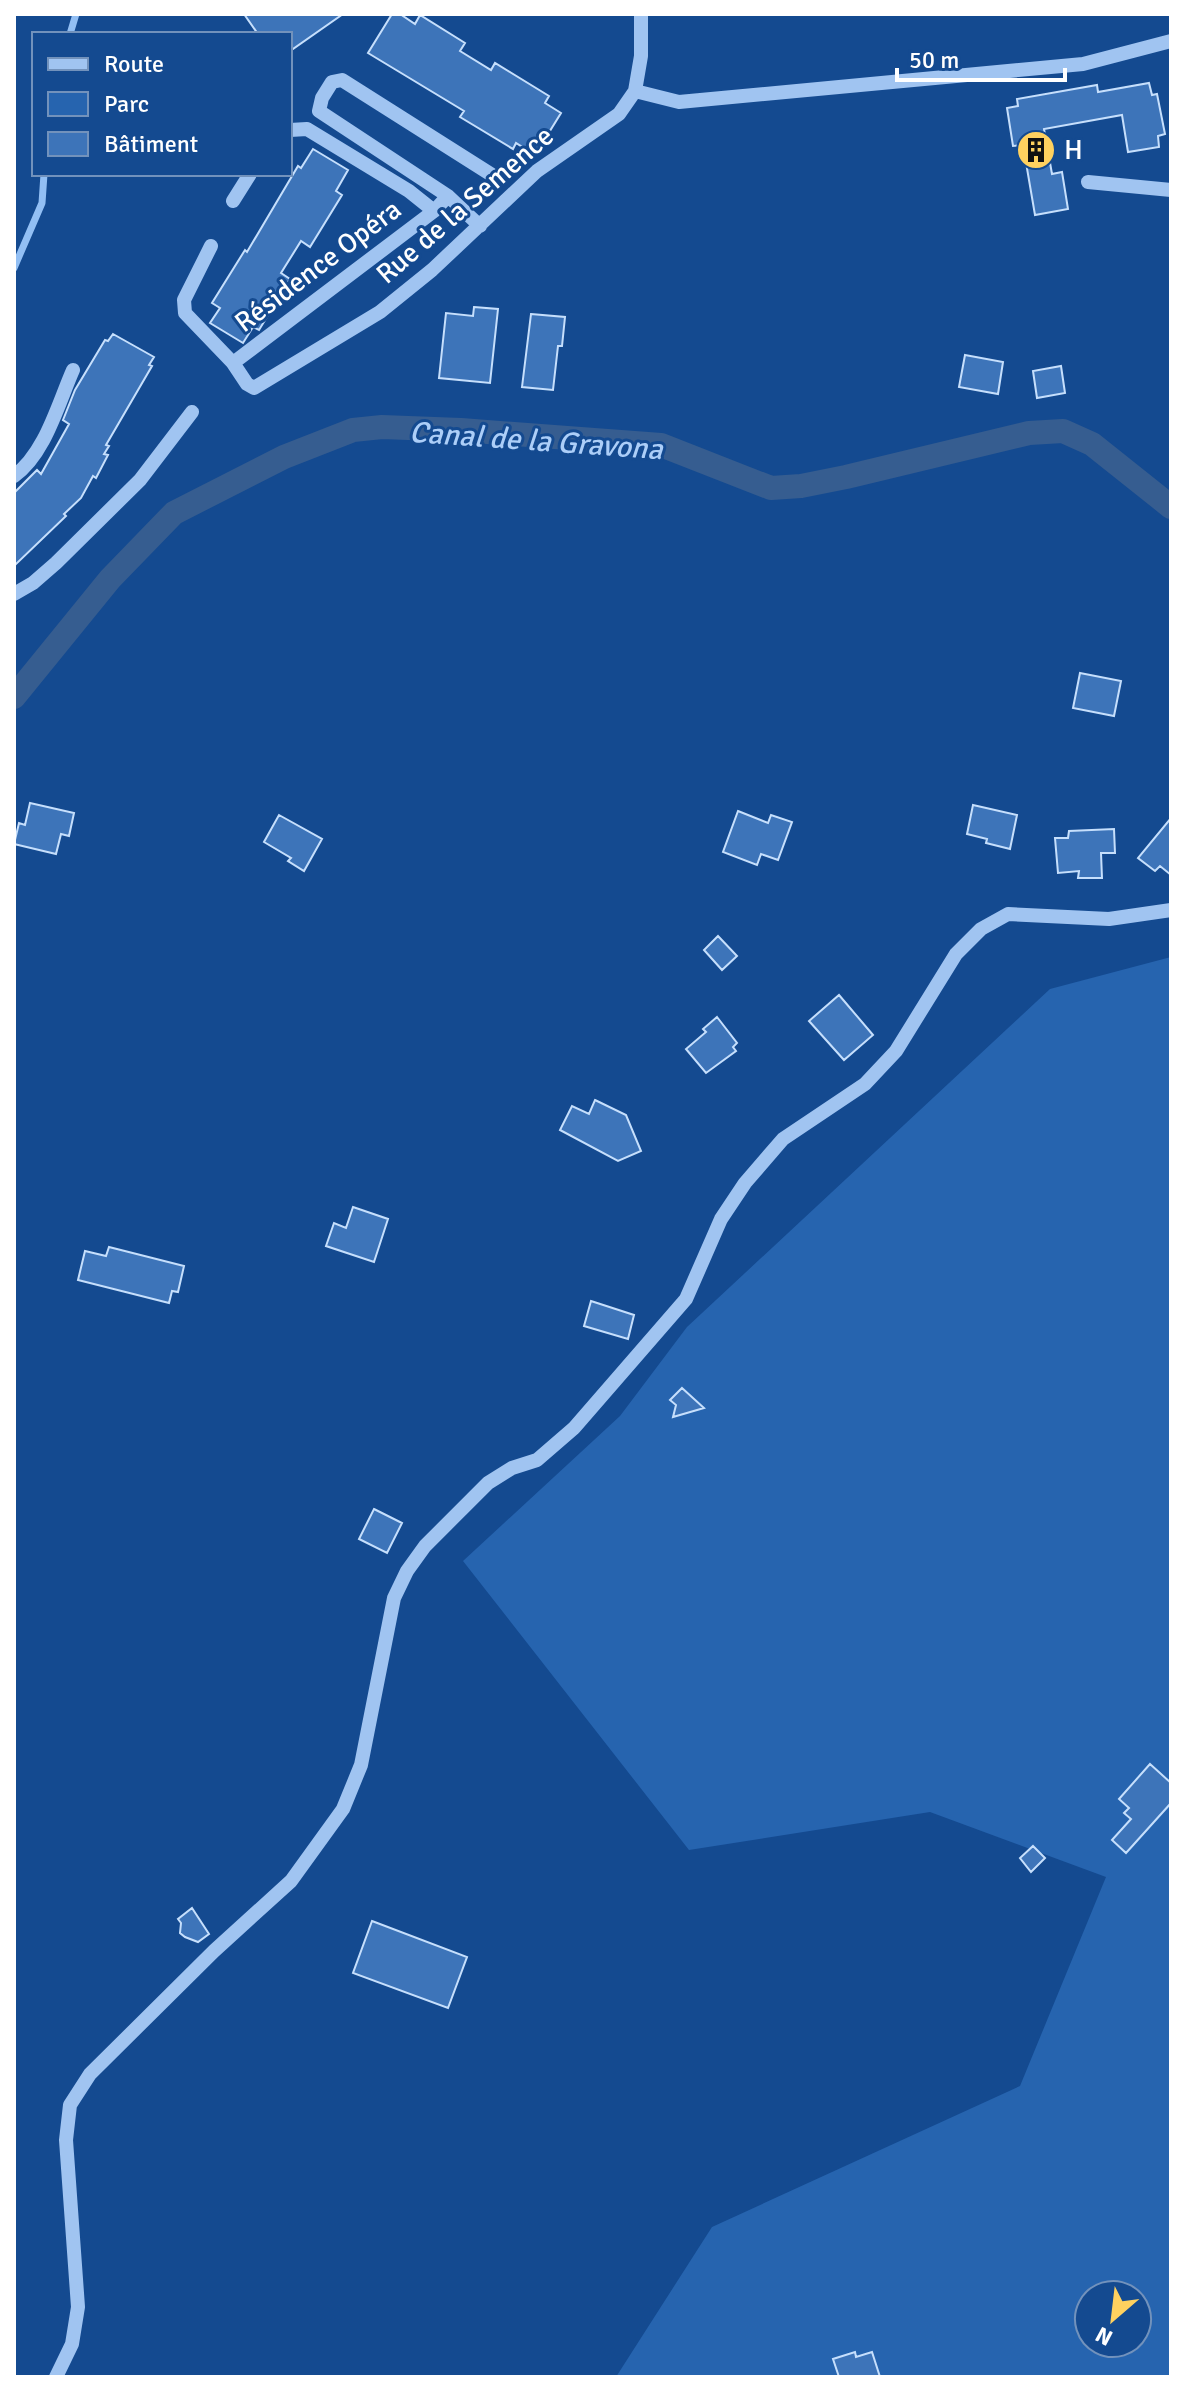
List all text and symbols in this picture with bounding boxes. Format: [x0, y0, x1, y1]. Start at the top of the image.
legend [32, 32, 292, 176]
scale bar [897, 32, 1065, 82]
text: 50 m [909, 45, 959, 75]
text: Route [104, 49, 164, 79]
text: Parc [104, 89, 149, 119]
street label: Rue de la Semence [370, 119, 560, 291]
text: Bâtiment [104, 129, 198, 159]
building icon: H [1015, 129, 1057, 171]
place label: H [1064, 133, 1083, 167]
street label: Résidence Opéra [228, 192, 408, 340]
water label: Canal de la Gravona [408, 414, 665, 468]
north arrow [1073, 2279, 1153, 2359]
text: N [1091, 2321, 1117, 2352]

